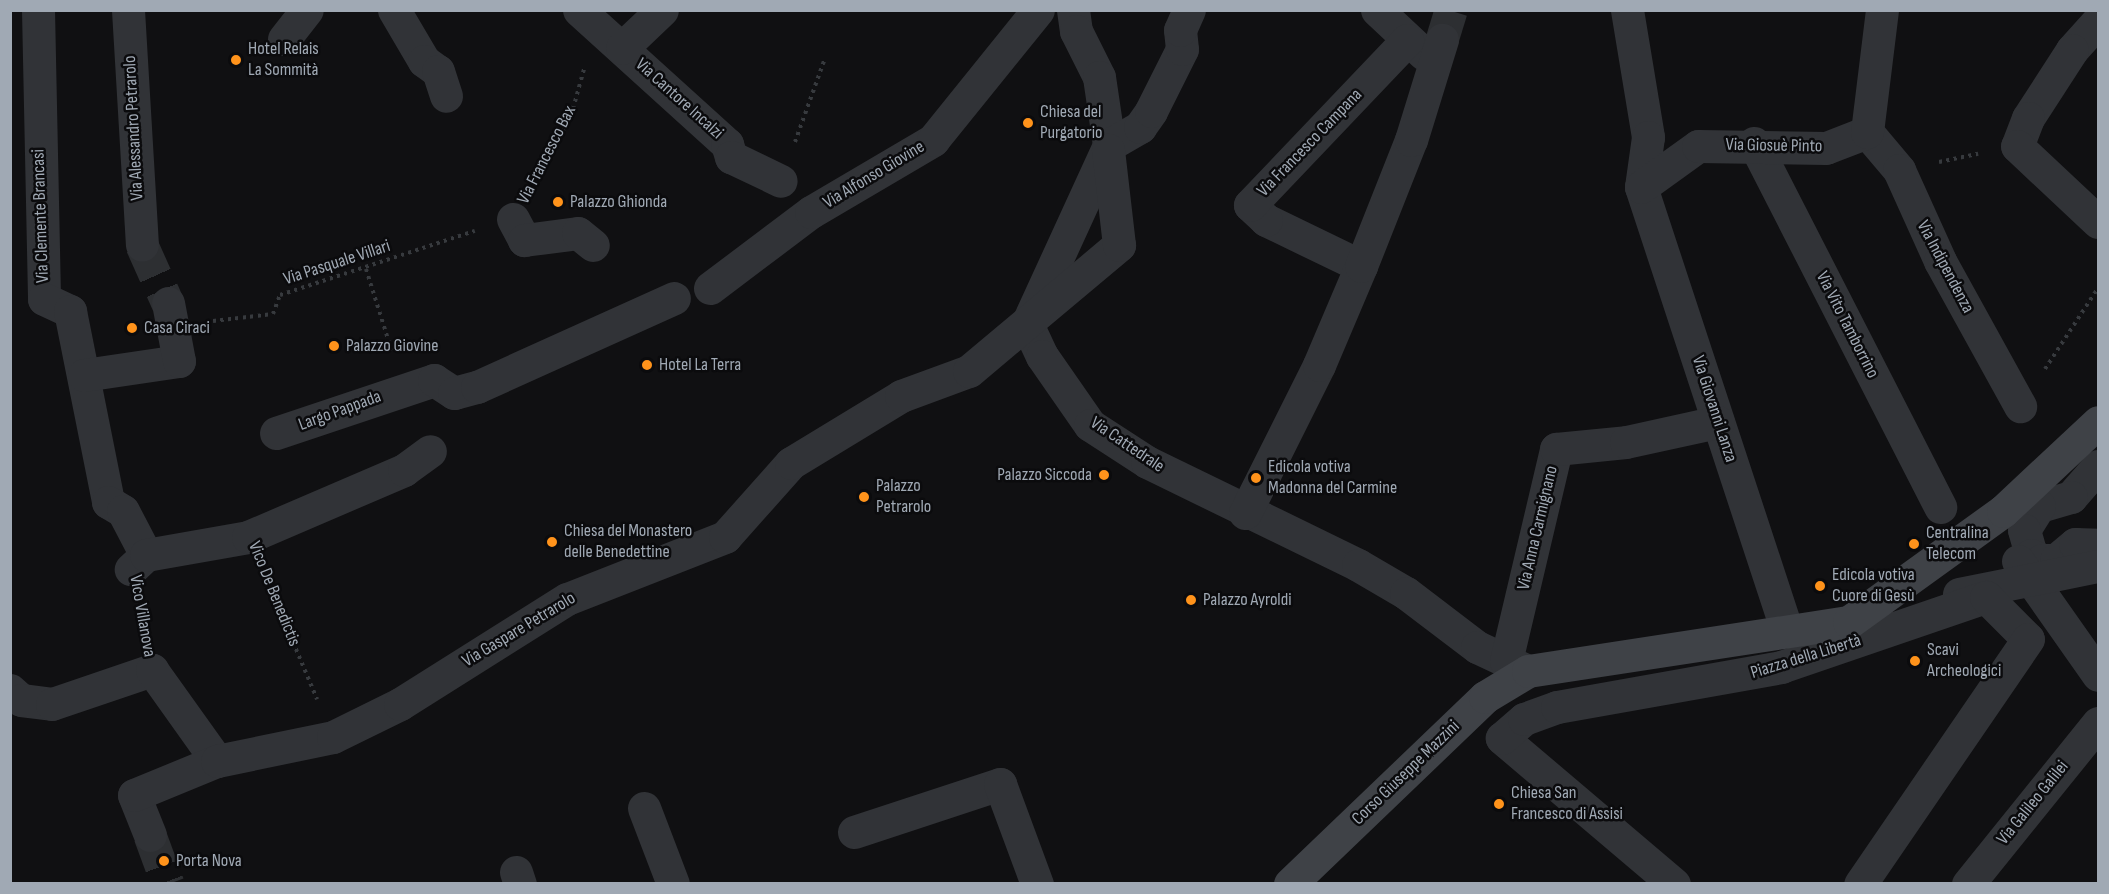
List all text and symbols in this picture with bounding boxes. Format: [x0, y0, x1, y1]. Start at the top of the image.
place label: Hotel Relais La Sommità [248, 39, 319, 82]
marker: Hotel Relais La Sommità [229, 53, 243, 67]
street label: Via Cantore Incalzi [631, 54, 727, 144]
street label: Via Alessandro Petrarolo [119, 55, 149, 201]
street label: Via Francesco Campana [1253, 85, 1367, 201]
street label: Via Francesco Bax [513, 102, 581, 208]
place label: Chiesa del Purgatorio [1040, 102, 1102, 144]
marker: Chiesa del Purgatorio [1021, 116, 1035, 130]
street label: Via Giosuè Pinto [1725, 134, 1823, 158]
street label: Via Alfonso Giovine [819, 136, 929, 214]
street label: Via Clemente Brancasi [28, 149, 54, 283]
place label: Palazzo Ghionda [570, 191, 667, 213]
marker: Palazzo Ghionda [551, 195, 565, 209]
street label: Via Indipendenza [1912, 217, 1978, 317]
street label: Via Pasquale Villari [281, 236, 393, 290]
street label: Via Vito Tamborrino [1811, 268, 1883, 382]
place label: Casa Ciraci [144, 317, 210, 339]
marker: Casa Ciraci [125, 321, 139, 335]
place label: Palazzo Giovine [346, 335, 439, 357]
marker: Palazzo Giovine [327, 339, 341, 353]
street label: Via Giovanni Lanza [1687, 353, 1741, 465]
place label: Hotel La Terra [659, 354, 741, 376]
marker: Hotel La Terra [640, 358, 654, 372]
street label: Largo Pappada [296, 386, 384, 436]
street label: Via Cattedrale [1086, 412, 1168, 478]
place label: Edicola votiva Madonna del Carmine [1268, 457, 1397, 500]
place label: Palazzo Siccoda [997, 464, 1092, 486]
street label: Via Anna Carmignano [1513, 464, 1563, 592]
marker: Palazzo Siccoda [1097, 468, 1111, 482]
marker: Edicola votiva Madonna del Carmine [1249, 471, 1263, 485]
place label: Palazzo Petrarolo [876, 476, 931, 518]
marker: Palazzo Petrarolo [857, 490, 871, 504]
place label: Chiesa del Monastero delle Benedettine [564, 521, 692, 564]
place label: Centralina Telecom [1926, 523, 1989, 566]
marker: Chiesa del Monastero delle Benedettine [545, 535, 559, 549]
marker: Centralina Telecom [1907, 537, 1921, 551]
street label: Vico De Benedictis [243, 538, 305, 650]
place label: Edicola votiva Cuore di Gesù [1832, 565, 1915, 608]
street label: Vico Villanova [124, 573, 160, 659]
marker: Edicola votiva Cuore di Gesù [1813, 579, 1827, 593]
street label: Via Gaspare Petrarolo [459, 588, 579, 672]
place label: Palazzo Ayroldi [1203, 589, 1292, 611]
marker: Palazzo Ayroldi [1184, 593, 1198, 607]
street label: Piazza della Libertà [1748, 630, 1864, 684]
place label: Scavi Archeologici [1927, 640, 2001, 682]
marker: Scavi Archeologici [1908, 654, 1922, 668]
street label: Corso Giuseppe Mazzini [1348, 716, 1464, 830]
street label: Via Galileo Galilei [1993, 757, 2073, 849]
place label: Chiesa San Francesco di Assisi [1511, 783, 1623, 826]
marker: Chiesa San Francesco di Assisi [1492, 797, 1506, 811]
place label: Porta Nova [176, 850, 242, 872]
marker: Porta Nova [157, 854, 171, 868]

